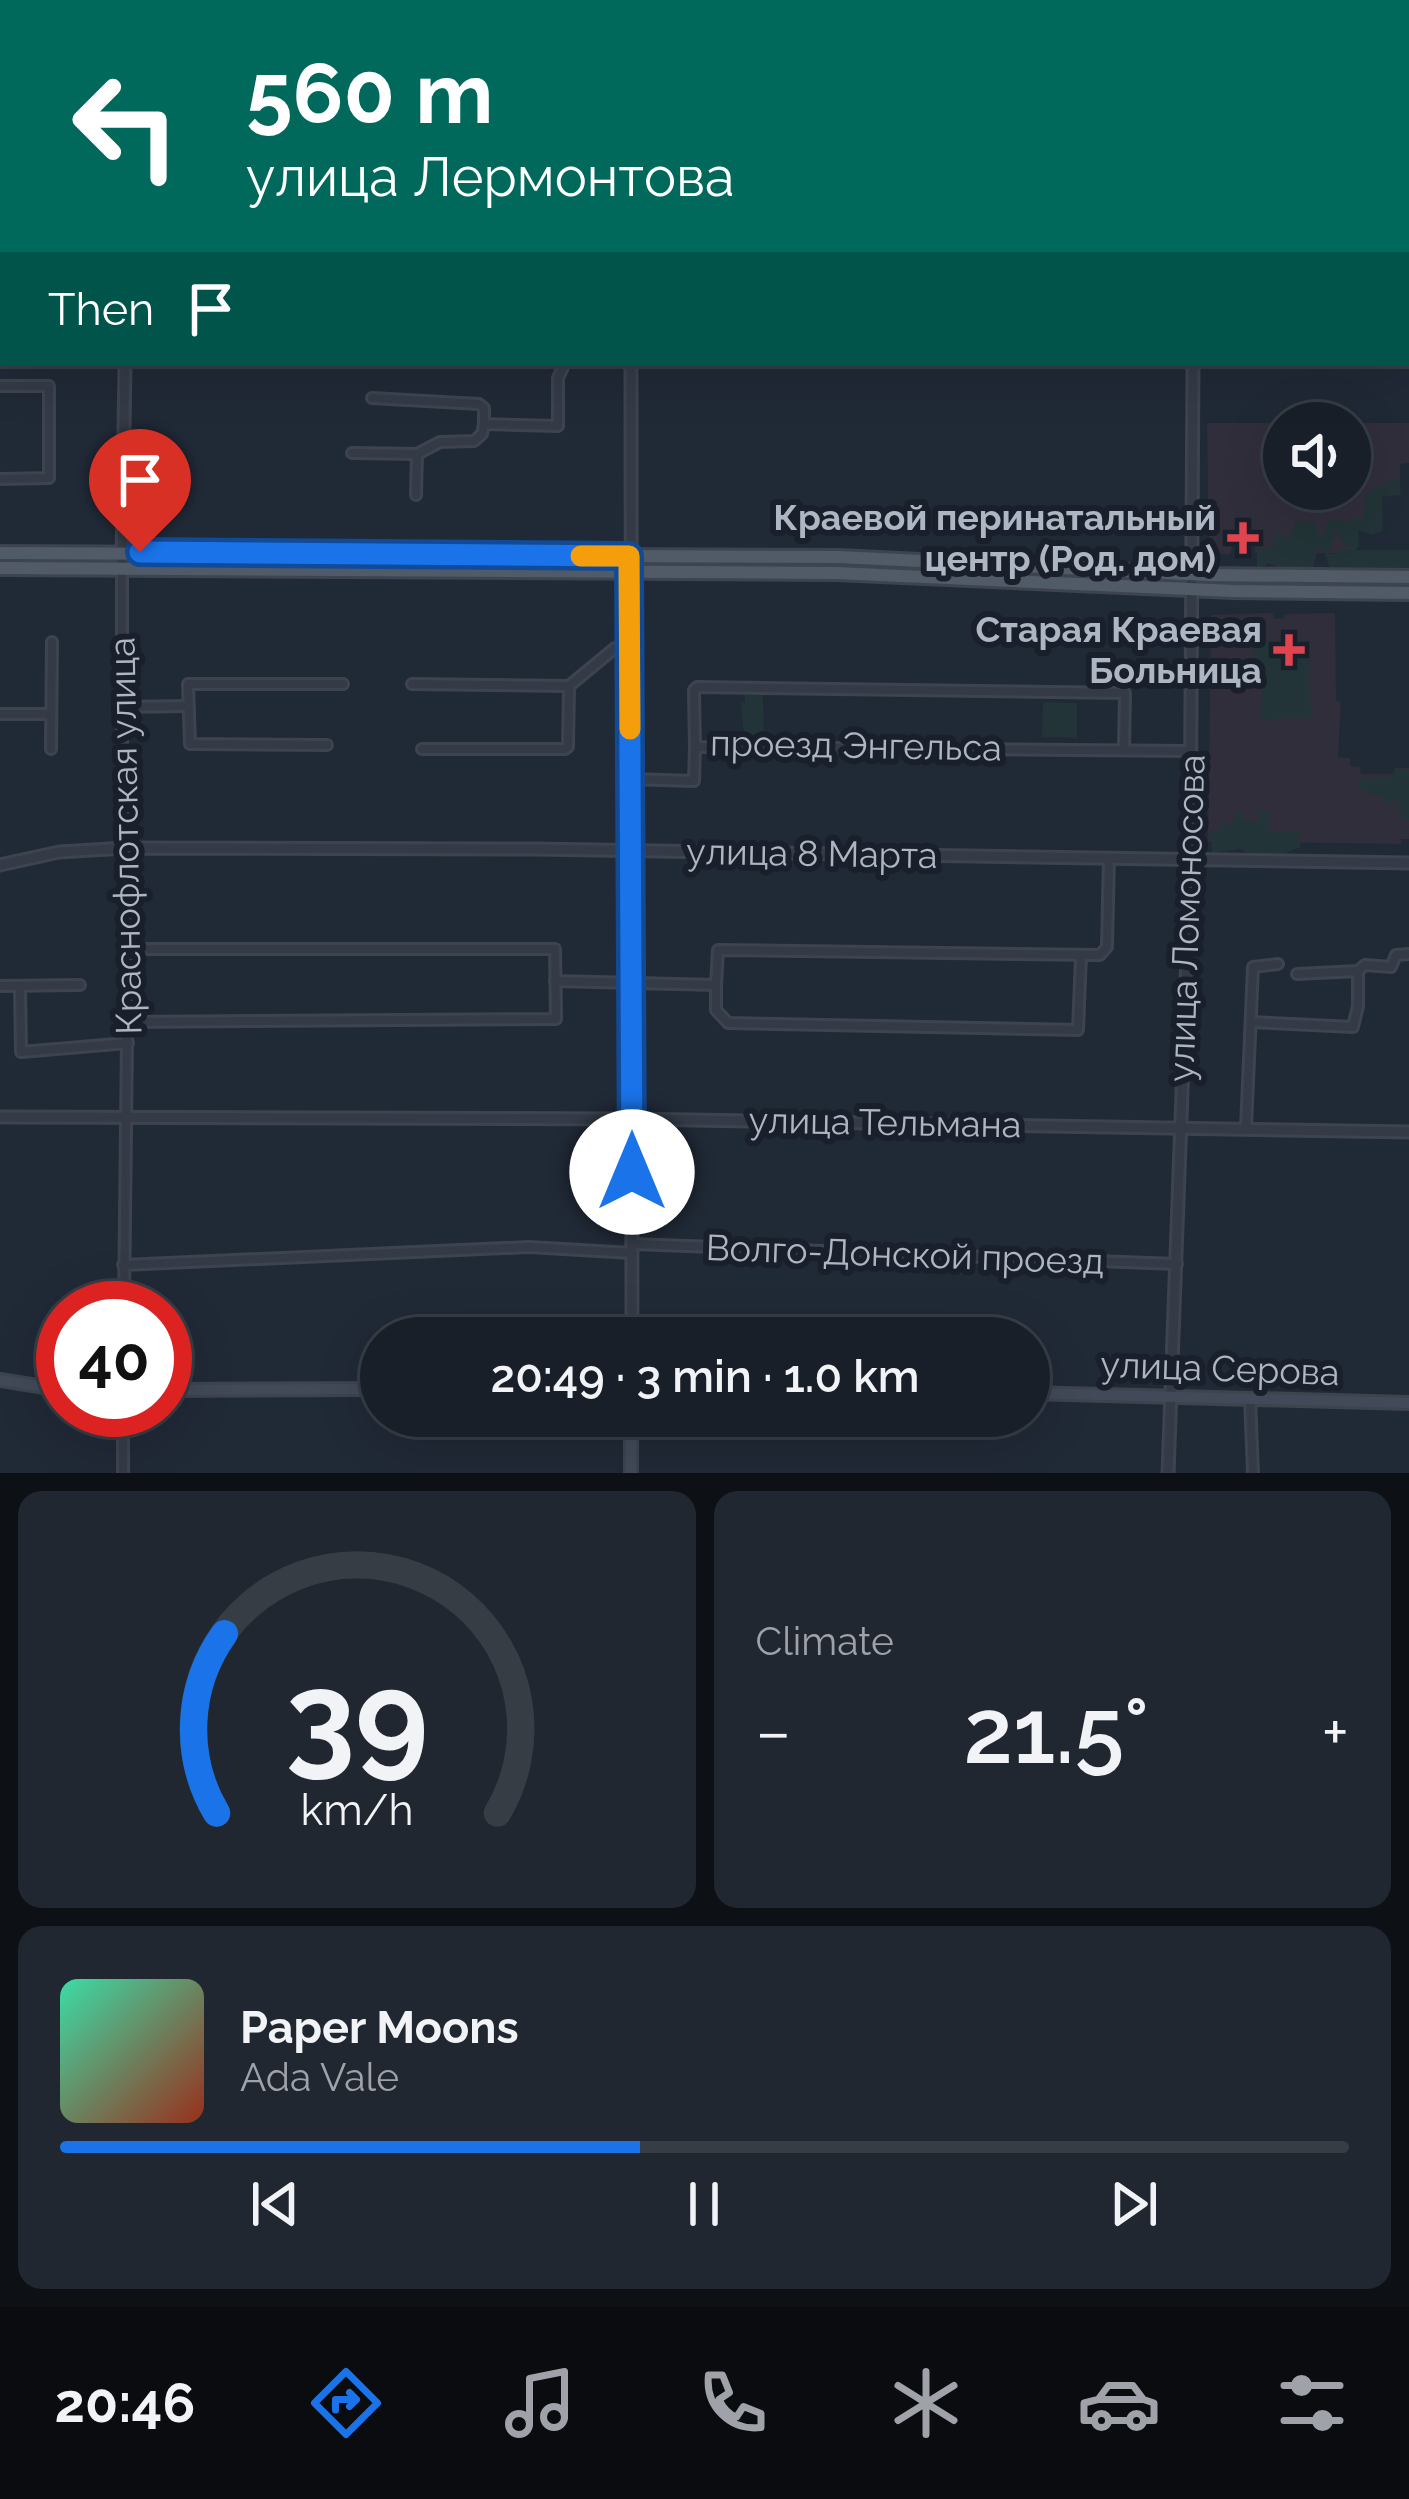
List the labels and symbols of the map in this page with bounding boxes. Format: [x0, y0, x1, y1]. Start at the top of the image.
pin [89, 429, 191, 552]
place label: Краевой перинатальный центр (Род. дом) [773, 496, 1216, 579]
marker: Краевой перинатальный центр (Род. дом) [1227, 522, 1259, 554]
place label: Старая Краевая Больница [975, 608, 1262, 691]
marker: Старая Краевая Больница [1273, 634, 1305, 666]
street label: Краснофлотская улица [101, 637, 149, 1035]
street label: проезд Энгельса [710, 721, 1002, 769]
street label: улица Ломоносова [1159, 754, 1213, 1082]
street label: улица 8 Марта [686, 830, 938, 876]
street label: улица Тельмана [748, 1099, 1022, 1145]
position arrow [569, 1109, 695, 1235]
street label: Волго-Донской проезд [705, 1226, 1105, 1282]
speed limit sign: 40 [36, 1281, 192, 1437]
street label: улица Серова [1100, 1343, 1340, 1393]

